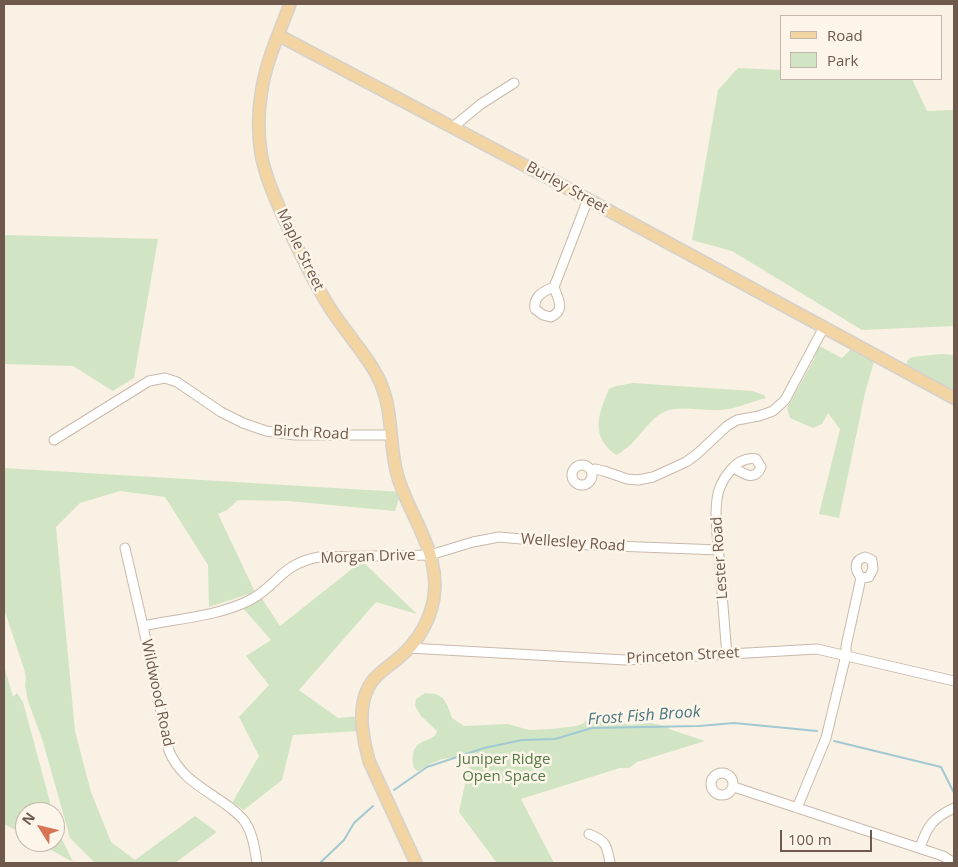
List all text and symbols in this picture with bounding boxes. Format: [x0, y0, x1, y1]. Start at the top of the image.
legend [780, 15, 943, 80]
text: Road [827, 25, 863, 45]
text: Park [827, 50, 858, 70]
street label: Burley Street [523, 158, 611, 218]
street label: Maple Street [272, 206, 328, 294]
street label: Birch Road [273, 422, 349, 444]
street label: Lester Road [708, 516, 732, 600]
street label: Wellesley Road [520, 530, 626, 556]
street label: Morgan Drive [320, 546, 416, 568]
street label: Wildwood Road [137, 638, 177, 748]
street label: Princeton Street [626, 644, 740, 668]
water label: Frost Fish Brook [587, 702, 701, 730]
park label: Juniper Ridge Open Space [458, 751, 550, 786]
north arrow [15, 802, 65, 852]
text: N [17, 808, 39, 829]
scale bar [783, 820, 876, 852]
text: 100 m [788, 829, 832, 849]

